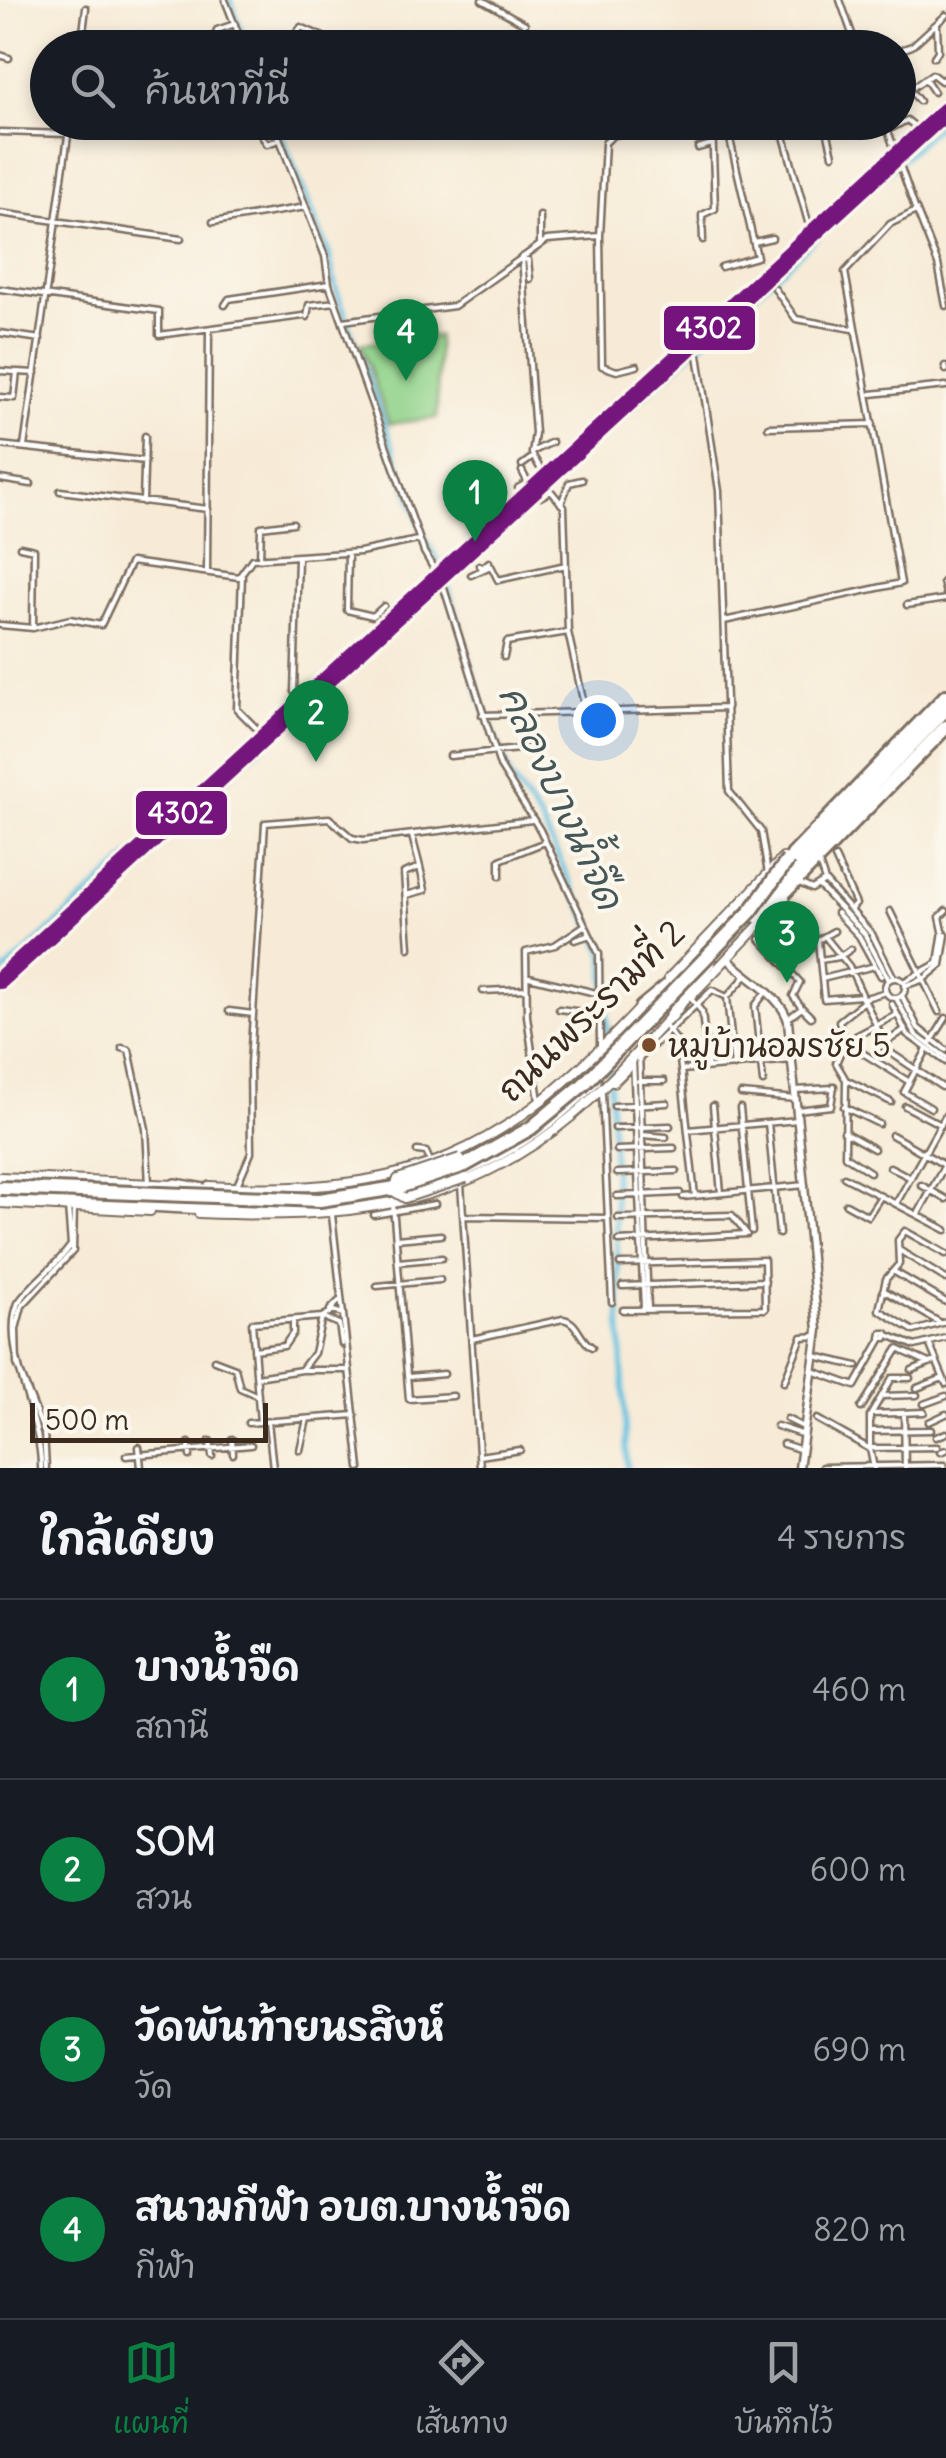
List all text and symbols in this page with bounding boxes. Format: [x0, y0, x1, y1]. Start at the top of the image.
search box [30, 30, 916, 140]
icon: search [65, 58, 120, 113]
text: ค้นหาที่นี่ [145, 67, 289, 114]
pin: 4 [374, 298, 438, 381]
line badge: 4302 [662, 304, 757, 352]
text: 4302 [676, 310, 742, 346]
pin: 1 [442, 460, 508, 542]
water label: คลองบางน้ำจืด [489, 673, 644, 918]
pin: 2 [284, 680, 348, 762]
your location [573, 695, 624, 746]
line badge: 4302 [134, 789, 229, 837]
text: 4302 [148, 795, 214, 831]
pin: 3 [754, 900, 820, 983]
street label: ถนนพระรามที่ 2 [481, 903, 693, 1111]
place label: หมู่บ้านอมรชัย 5 [668, 1025, 891, 1070]
marker: หมู่บ้านอมรชัย 5 [639, 1035, 659, 1055]
scale bar [30, 1398, 268, 1442]
text: 500 m [45, 1402, 129, 1438]
text: ใกล้เคียง [40, 1513, 215, 1565]
text: 4 รายการ [777, 1517, 906, 1558]
text: บางน้ำจืด [135, 1643, 300, 1690]
text: 1 [66, 1669, 79, 1710]
text: 460 m [812, 1669, 906, 1710]
text: สถานี [135, 1706, 209, 1747]
text: SOM [135, 1818, 216, 1865]
text: 2 [64, 1849, 81, 1890]
text: 600 m [810, 1849, 906, 1890]
text: สวน [135, 1877, 192, 1918]
text: วัดพันท้ายนรสิงห์ [135, 2003, 444, 2050]
text: 3 [63, 2029, 82, 2070]
text: 690 m [812, 2029, 906, 2070]
text: วัด [135, 2066, 172, 2107]
text: สนามกีฬา อบต.บางน้ำจืด [135, 2183, 571, 2230]
text: 4 [63, 2209, 82, 2250]
text: 820 m [813, 2209, 906, 2250]
text: กีฬา [135, 2246, 195, 2287]
tab: แผนที่ [113, 2335, 189, 2444]
tab: เส้นทาง [415, 2335, 508, 2444]
tab: บันทึกไว้ [734, 2335, 833, 2444]

